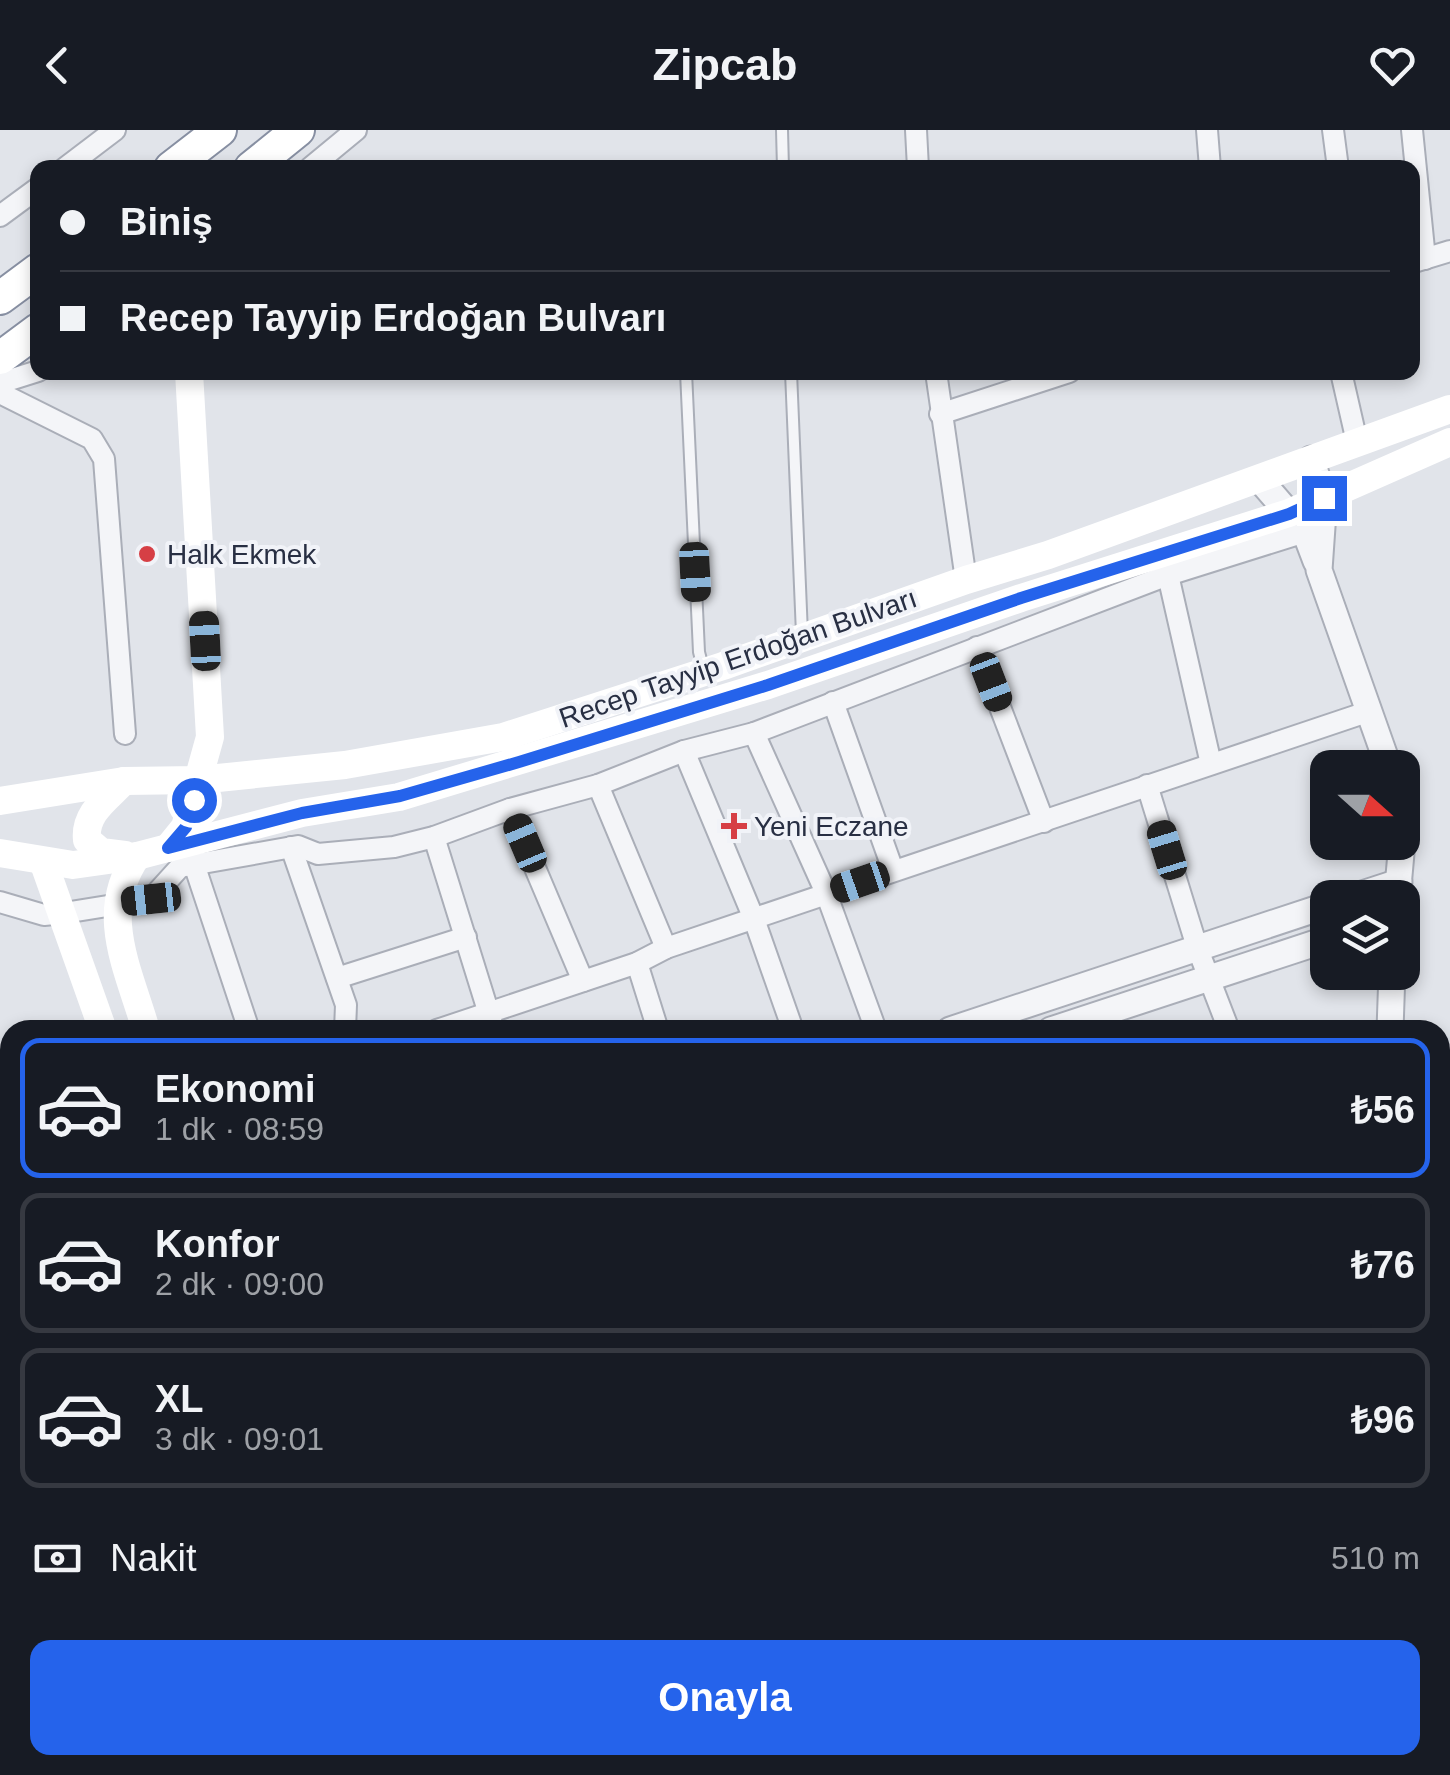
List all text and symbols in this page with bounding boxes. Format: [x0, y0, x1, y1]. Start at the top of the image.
icon: back [30, 38, 85, 93]
icon: heart [1365, 38, 1420, 93]
text: Zipcab [652, 39, 798, 90]
text: Biniş [120, 201, 213, 243]
text: Recep Tayyip Erdoğan Bulvarı [120, 297, 666, 339]
route end [1302, 476, 1347, 521]
place label: Halk Ekmek [167, 539, 317, 570]
car [678, 541, 712, 603]
marker: Halk Ekmek [136, 543, 158, 565]
street label: Recep Tayyip Erdoğan Bulvarı [555, 582, 921, 734]
car [188, 610, 222, 672]
car [966, 649, 1016, 715]
north arrow [1310, 750, 1420, 860]
map controls [1310, 750, 1420, 990]
route start [172, 778, 217, 823]
car [499, 810, 551, 876]
place label: Yeni Eczane [754, 811, 909, 842]
marker: Yeni Eczane [723, 815, 745, 837]
car [1144, 817, 1190, 883]
car [827, 858, 893, 906]
button: layers [1310, 880, 1420, 990]
car [120, 881, 182, 917]
icon: car [35, 1063, 125, 1153]
text: Ekonomi [155, 1068, 315, 1110]
text: ₺56 [1351, 1089, 1415, 1131]
text: 1 dk · 08:59 [155, 1111, 324, 1147]
icon: car [35, 1218, 125, 1308]
text: Konfor [155, 1223, 280, 1265]
text: ₺76 [1351, 1244, 1415, 1286]
text: 2 dk · 09:00 [155, 1266, 324, 1302]
icon: car [35, 1373, 125, 1463]
text: XL [155, 1378, 204, 1420]
text: ₺96 [1351, 1399, 1415, 1441]
text: 3 dk · 09:01 [155, 1421, 324, 1457]
icon: cash [30, 1531, 85, 1586]
text: Nakit [110, 1537, 197, 1579]
text: 510 m [1331, 1540, 1420, 1576]
button: Onayla [30, 1640, 1420, 1755]

